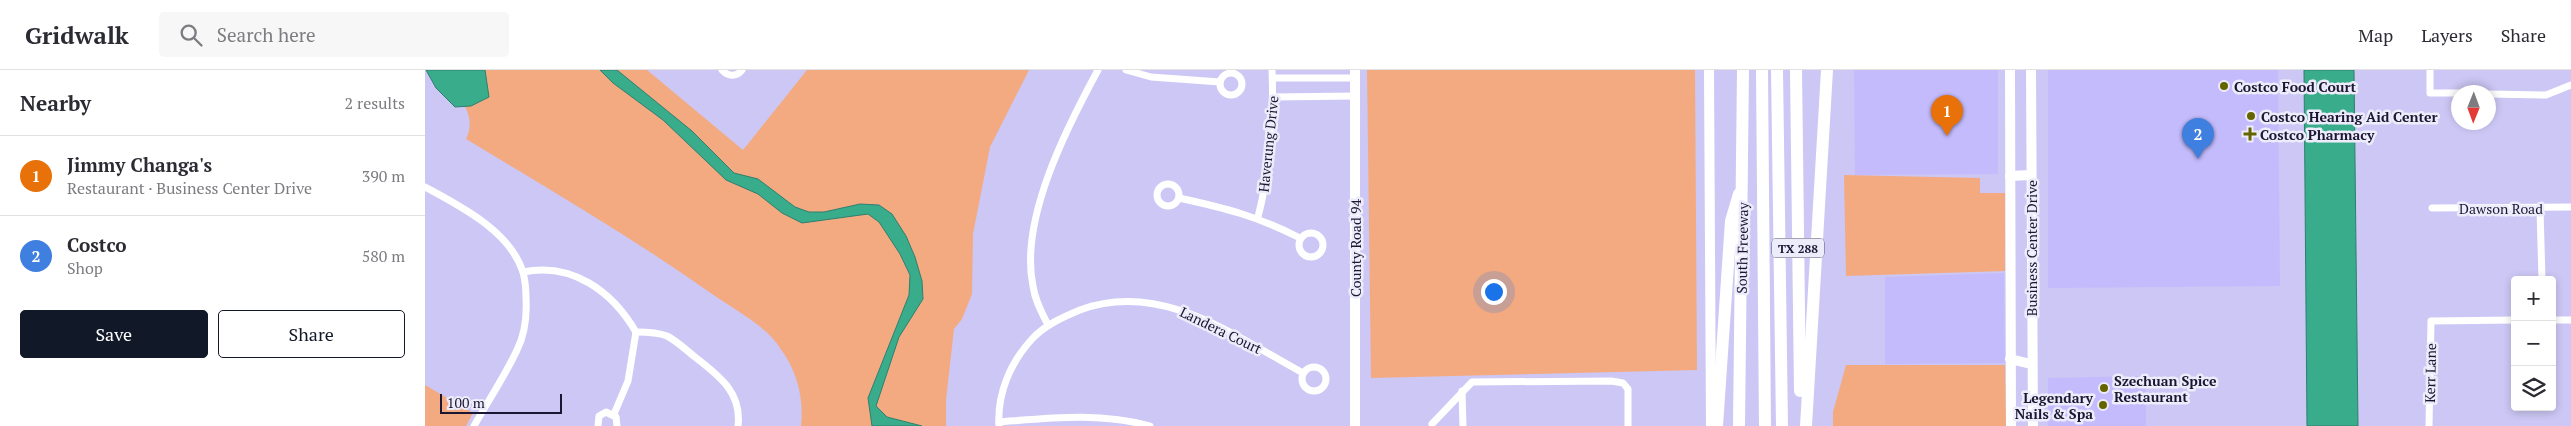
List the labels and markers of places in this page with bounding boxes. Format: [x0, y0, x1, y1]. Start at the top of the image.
place label: Costco Food Court [2234, 77, 2356, 96]
marker: Costco Food Court [2218, 80, 2230, 92]
pin: 1 [1931, 95, 1963, 136]
place label: Costco Hearing Aid Center [2261, 107, 2438, 126]
marker: Costco Hearing Aid Center [2245, 110, 2257, 122]
pin: 2 [2182, 118, 2214, 159]
place label: Costco Pharmacy [2260, 125, 2375, 144]
marker: Costco Pharmacy [2244, 128, 2256, 140]
place label: Szechuan Spice Restaurant [2114, 371, 2217, 406]
marker: Szechuan Spice Restaurant [2098, 382, 2110, 394]
place label: Legendary Nails & Spa [2015, 388, 2094, 423]
marker: Legendary Nails & Spa [2097, 399, 2109, 411]

